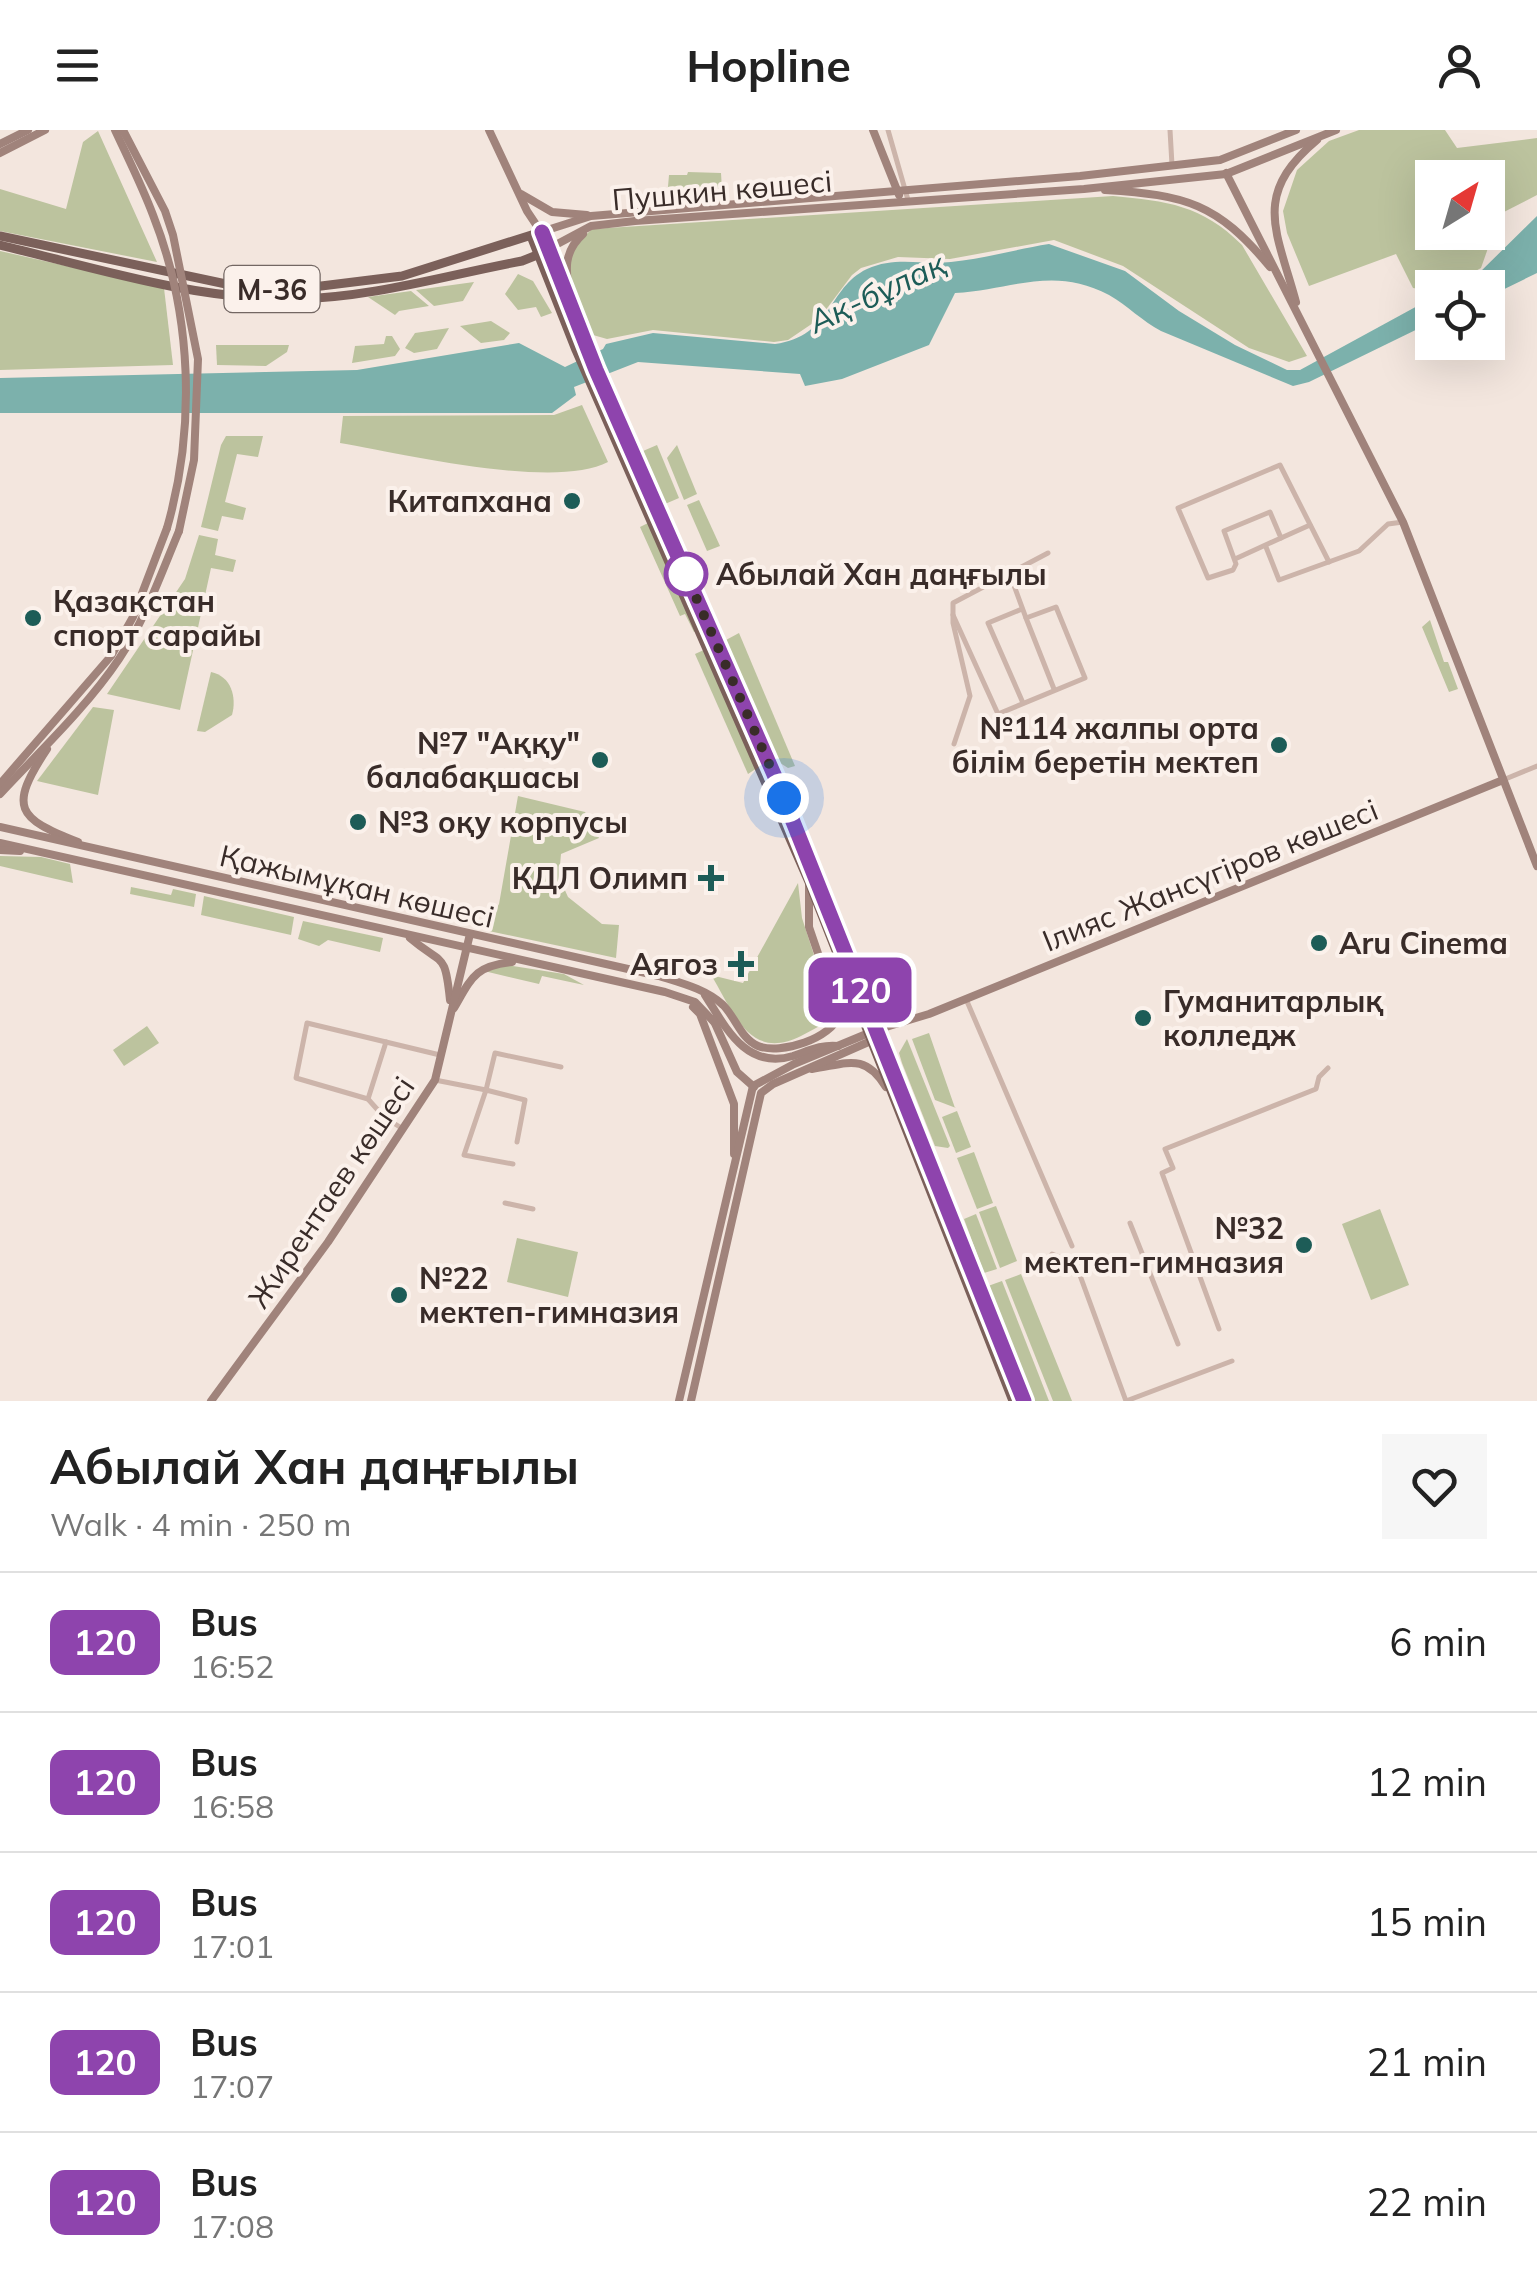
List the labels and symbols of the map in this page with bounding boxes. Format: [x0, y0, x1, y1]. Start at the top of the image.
north arrow [1415, 160, 1505, 250]
street label: Пушкин көшесі [610, 161, 834, 219]
water label: Ақ-бұлақ [801, 243, 952, 342]
road number: M-36 [224, 266, 320, 312]
place label: Китапхана [388, 482, 552, 520]
marker: Китапхана [561, 490, 583, 512]
marker: Абылай Хан даңғылы [665, 553, 707, 595]
place label: Абылай Хан даңғылы [716, 555, 1047, 593]
place label: Қазақстан спорт сарайы [53, 582, 262, 654]
marker: Қазақстан спорт сарайы [22, 607, 44, 629]
place label: №114 жалпы орта білім беретін мектеп [952, 709, 1259, 781]
place label: №7 "Аққу" балабақшасы [366, 724, 580, 796]
marker: №114 жалпы орта білім беретін мектеп [1268, 734, 1290, 756]
marker: №7 "Аққу" балабақшасы [589, 749, 611, 771]
your location [759, 773, 809, 823]
street label: Ілияс Жансүгіров көшесі [1037, 790, 1383, 960]
place label: №3 оқу корпусы [378, 803, 628, 841]
marker: №3 оқу корпусы [347, 811, 369, 833]
street label: Қажымұқан көшесі [216, 836, 498, 936]
place label: КДЛ Олимп [512, 859, 688, 897]
marker: КДЛ Олимп [698, 865, 724, 891]
place label: Aru Cinema [1339, 924, 1508, 962]
marker: Aru Cinema [1308, 932, 1330, 954]
place label: Аягоз [630, 945, 718, 983]
marker: Аягоз [728, 951, 754, 977]
line badge: 120 [802, 958, 918, 1022]
place label: Гуманитарлық колледж [1163, 982, 1384, 1054]
marker: Гуманитарлық колледж [1132, 1007, 1154, 1029]
street label: Жирентаев көшесі [239, 1069, 423, 1315]
place label: №32 мектеп-гимназия [1024, 1209, 1284, 1281]
marker: №32 мектеп-гимназия [1293, 1234, 1315, 1256]
place label: №22 мектеп-гимназия [419, 1259, 679, 1331]
marker: №22 мектеп-гимназия [388, 1284, 410, 1306]

